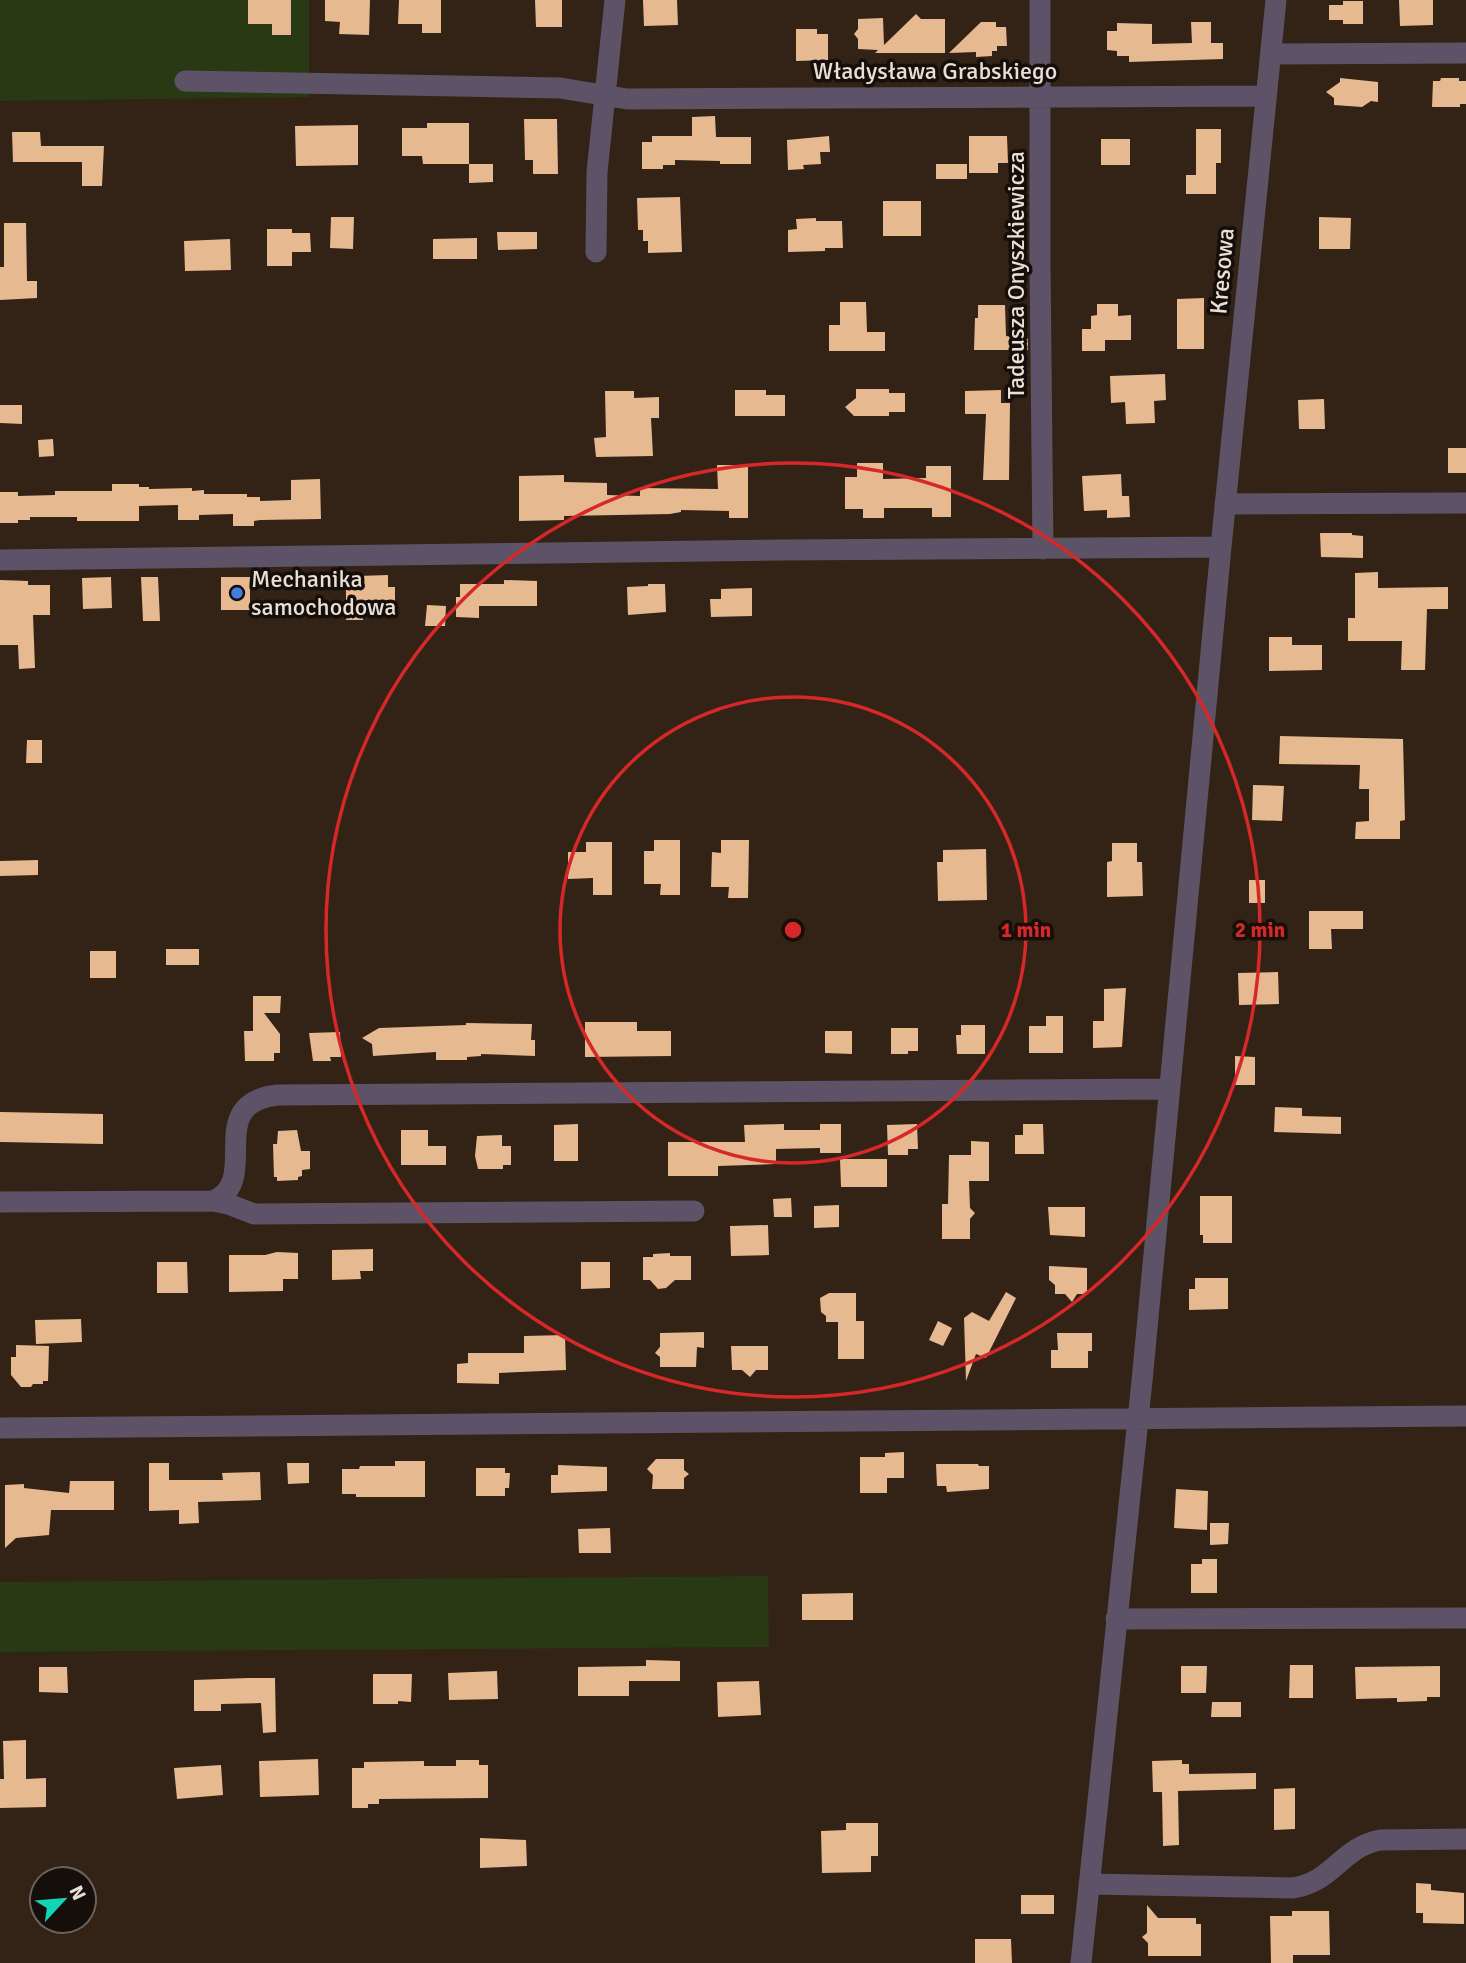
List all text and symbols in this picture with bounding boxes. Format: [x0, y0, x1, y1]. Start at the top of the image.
street label: Władysława Grabskiego [813, 56, 1057, 86]
street label: Tadeusza Onyszkiewicza [1001, 151, 1031, 399]
street label: Kresowa [1203, 226, 1241, 316]
place label: Mechanika samochodowa [251, 564, 396, 622]
marker: Mechanika samochodowa [229, 585, 245, 601]
text: 1 min [1001, 917, 1051, 943]
text: 2 min [1235, 917, 1285, 943]
centre of rings [781, 918, 805, 942]
north arrow [28, 1865, 98, 1935]
text: N [64, 1882, 91, 1904]

